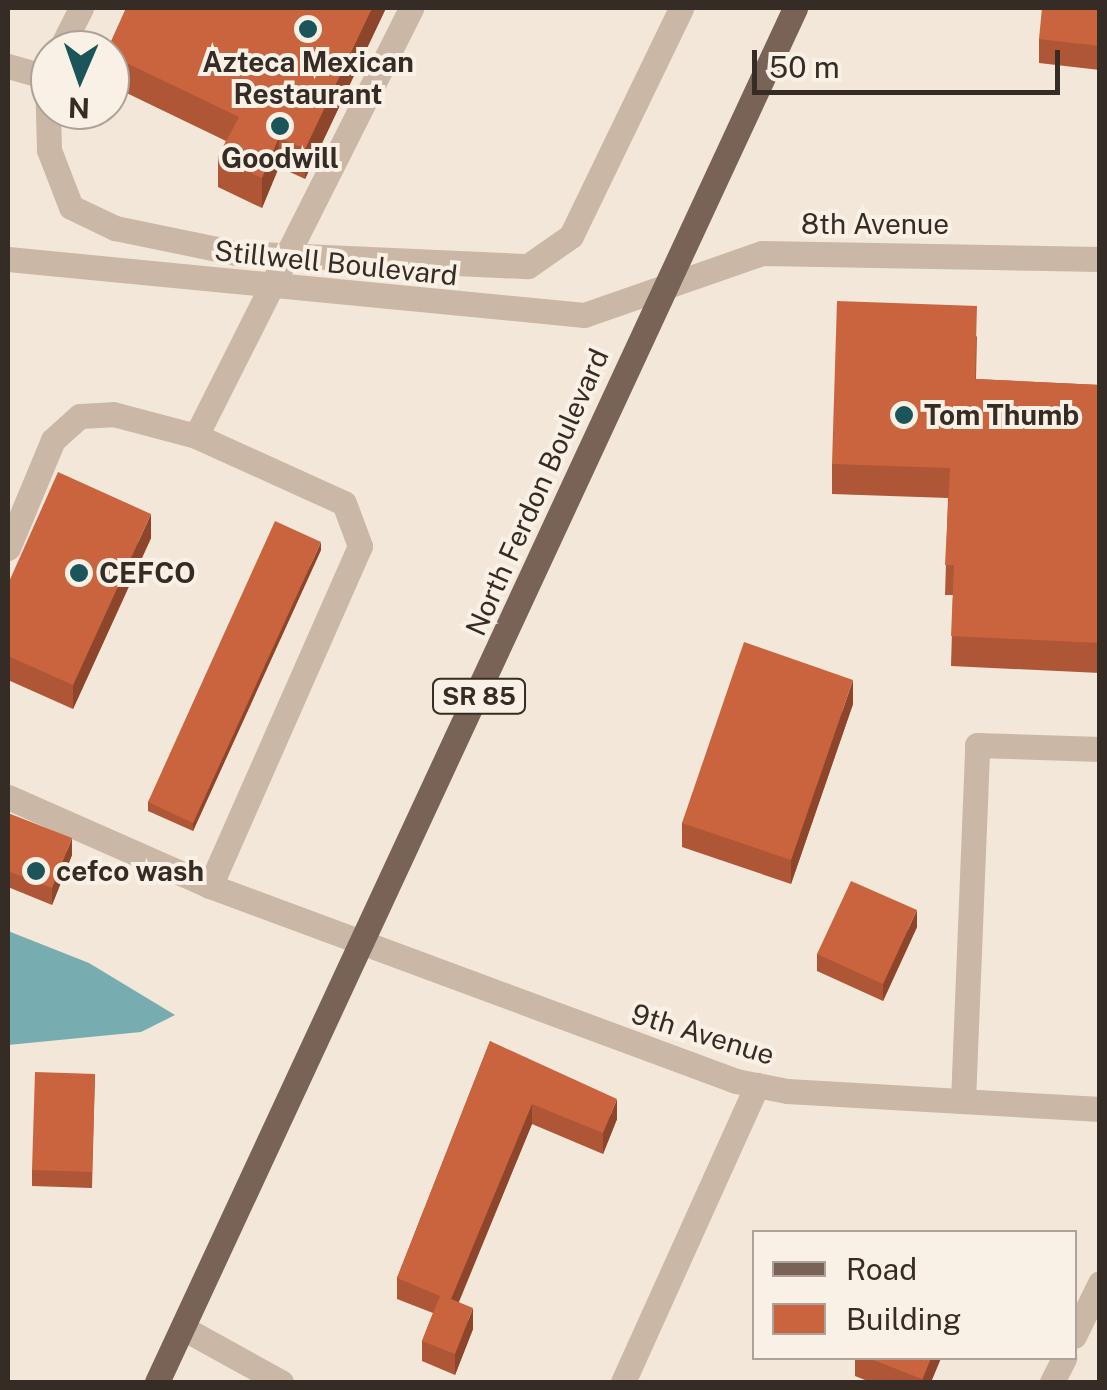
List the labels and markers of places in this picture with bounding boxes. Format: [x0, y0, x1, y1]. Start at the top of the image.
marker: Azteca Mexican Restaurant [297, 18, 319, 40]
place label: Azteca Mexican Restaurant [202, 45, 414, 111]
marker: Goodwill [269, 115, 291, 137]
place label: Goodwill [221, 141, 339, 175]
place label: Tom Thumb [924, 398, 1079, 432]
marker: Tom Thumb [893, 404, 915, 426]
place label: CEFCO [99, 556, 196, 590]
marker: CEFCO [68, 562, 90, 584]
place label: cefco wash [56, 854, 204, 888]
marker: cefco wash [25, 860, 47, 882]

